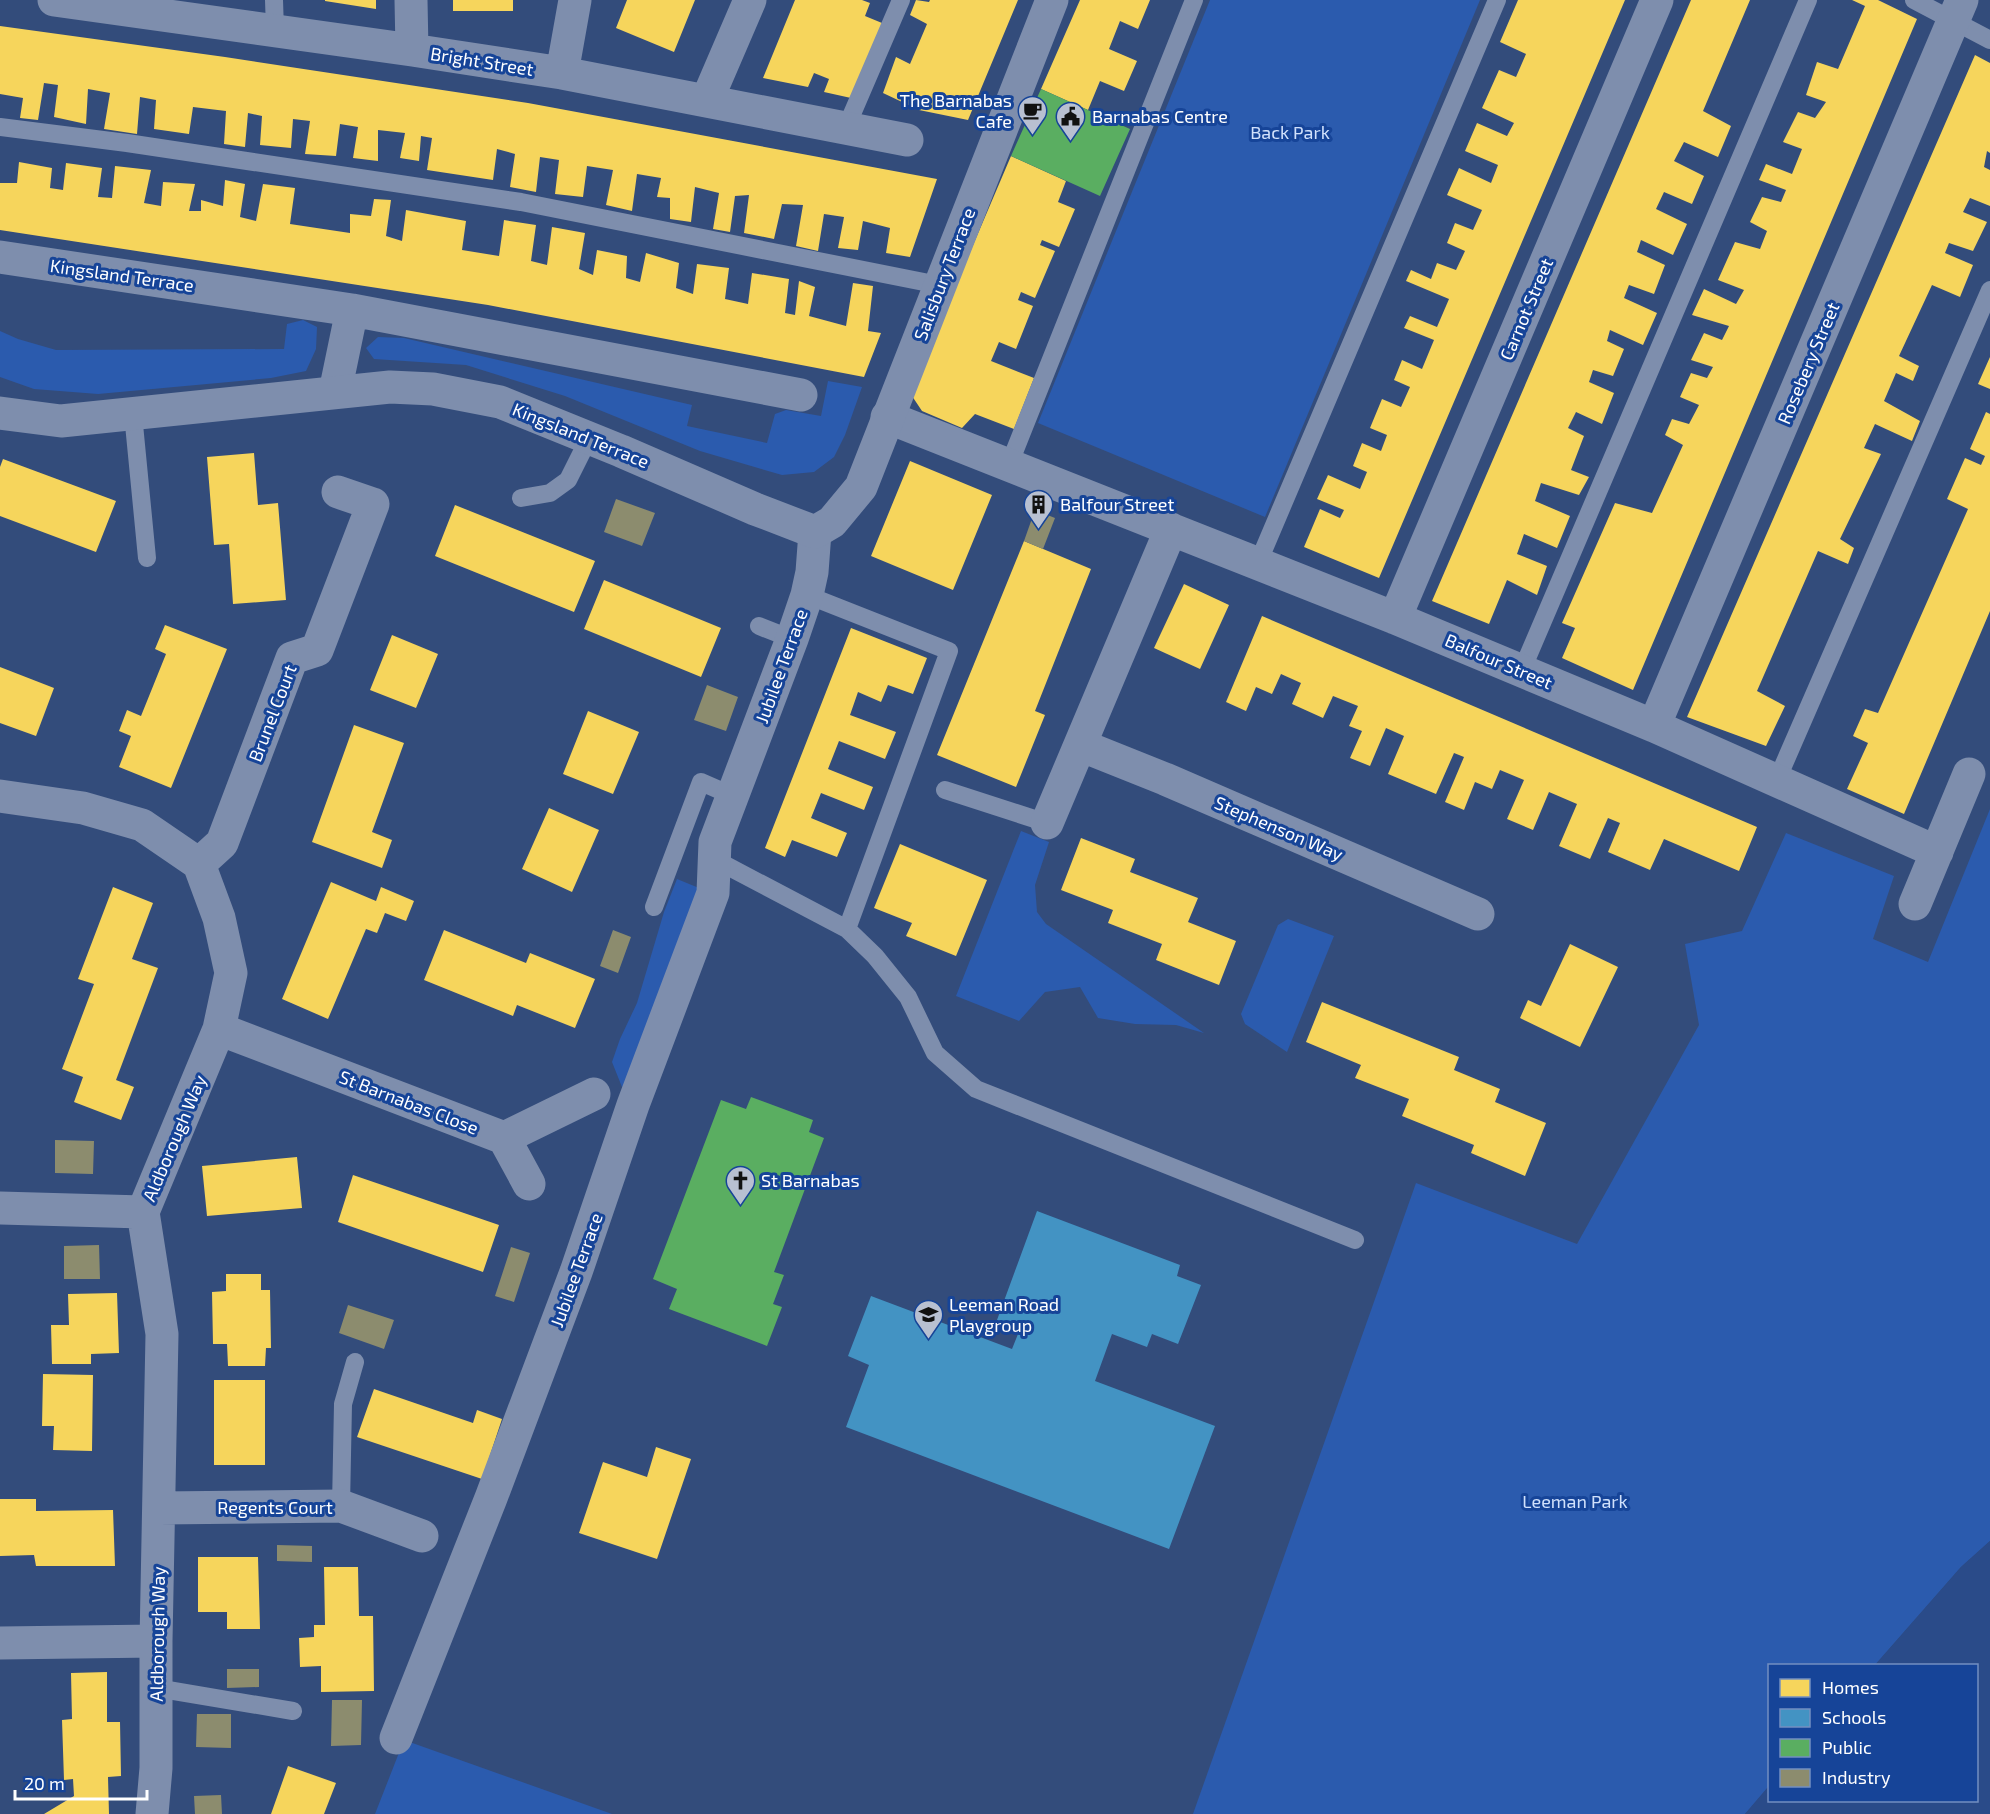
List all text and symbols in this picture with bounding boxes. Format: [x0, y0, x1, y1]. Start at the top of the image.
street label: Bright Street [429, 42, 535, 80]
place label: The Barnabas Cafe [900, 89, 1012, 132]
cafe icon: The Barnabas Cafe [1017, 94, 1049, 136]
public building icon: Barnabas Centre [1055, 100, 1087, 142]
place label: Barnabas Centre [1092, 105, 1228, 127]
park label: Back Park [1250, 121, 1330, 143]
street label: Salisbury Terrace [909, 205, 979, 343]
street label: Kingsland Terrace [49, 254, 195, 296]
street label: Carnot Street [1495, 254, 1557, 363]
street label: Rosebery Street [1772, 299, 1844, 427]
street label: Kingsland Terrace [510, 398, 652, 472]
building icon: Balfour Street [1023, 488, 1055, 530]
place label: Balfour Street [1060, 493, 1175, 515]
street label: Jubilee Terrace [750, 606, 812, 726]
street label: Balfour Street [1442, 629, 1556, 694]
street label: Brunel Court [243, 661, 301, 765]
street label: Stephenson Way [1211, 791, 1347, 865]
street label: St Barnabas Close [336, 1065, 482, 1139]
street label: Aldborough Way [137, 1071, 211, 1205]
church icon: St Barnabas [724, 1164, 756, 1206]
place label: St Barnabas [761, 1169, 860, 1191]
street label: Jubilee Terrace [545, 1210, 607, 1330]
place label: Leeman Road Playgroup [949, 1293, 1059, 1336]
school or university icon: Leeman Road Playgroup [912, 1298, 944, 1340]
park label: Leeman Park [1522, 1490, 1628, 1512]
street label: Regents Court [217, 1496, 333, 1518]
street label: Aldborough Way [145, 1566, 169, 1702]
legend [1768, 1664, 1978, 1802]
text: Homes [1822, 1676, 1879, 1698]
text: Schools [1822, 1706, 1886, 1728]
text: Public [1822, 1736, 1872, 1758]
scale bar [15, 1763, 147, 1801]
text: Industry [1822, 1766, 1891, 1788]
text: 20 m [24, 1772, 65, 1794]

